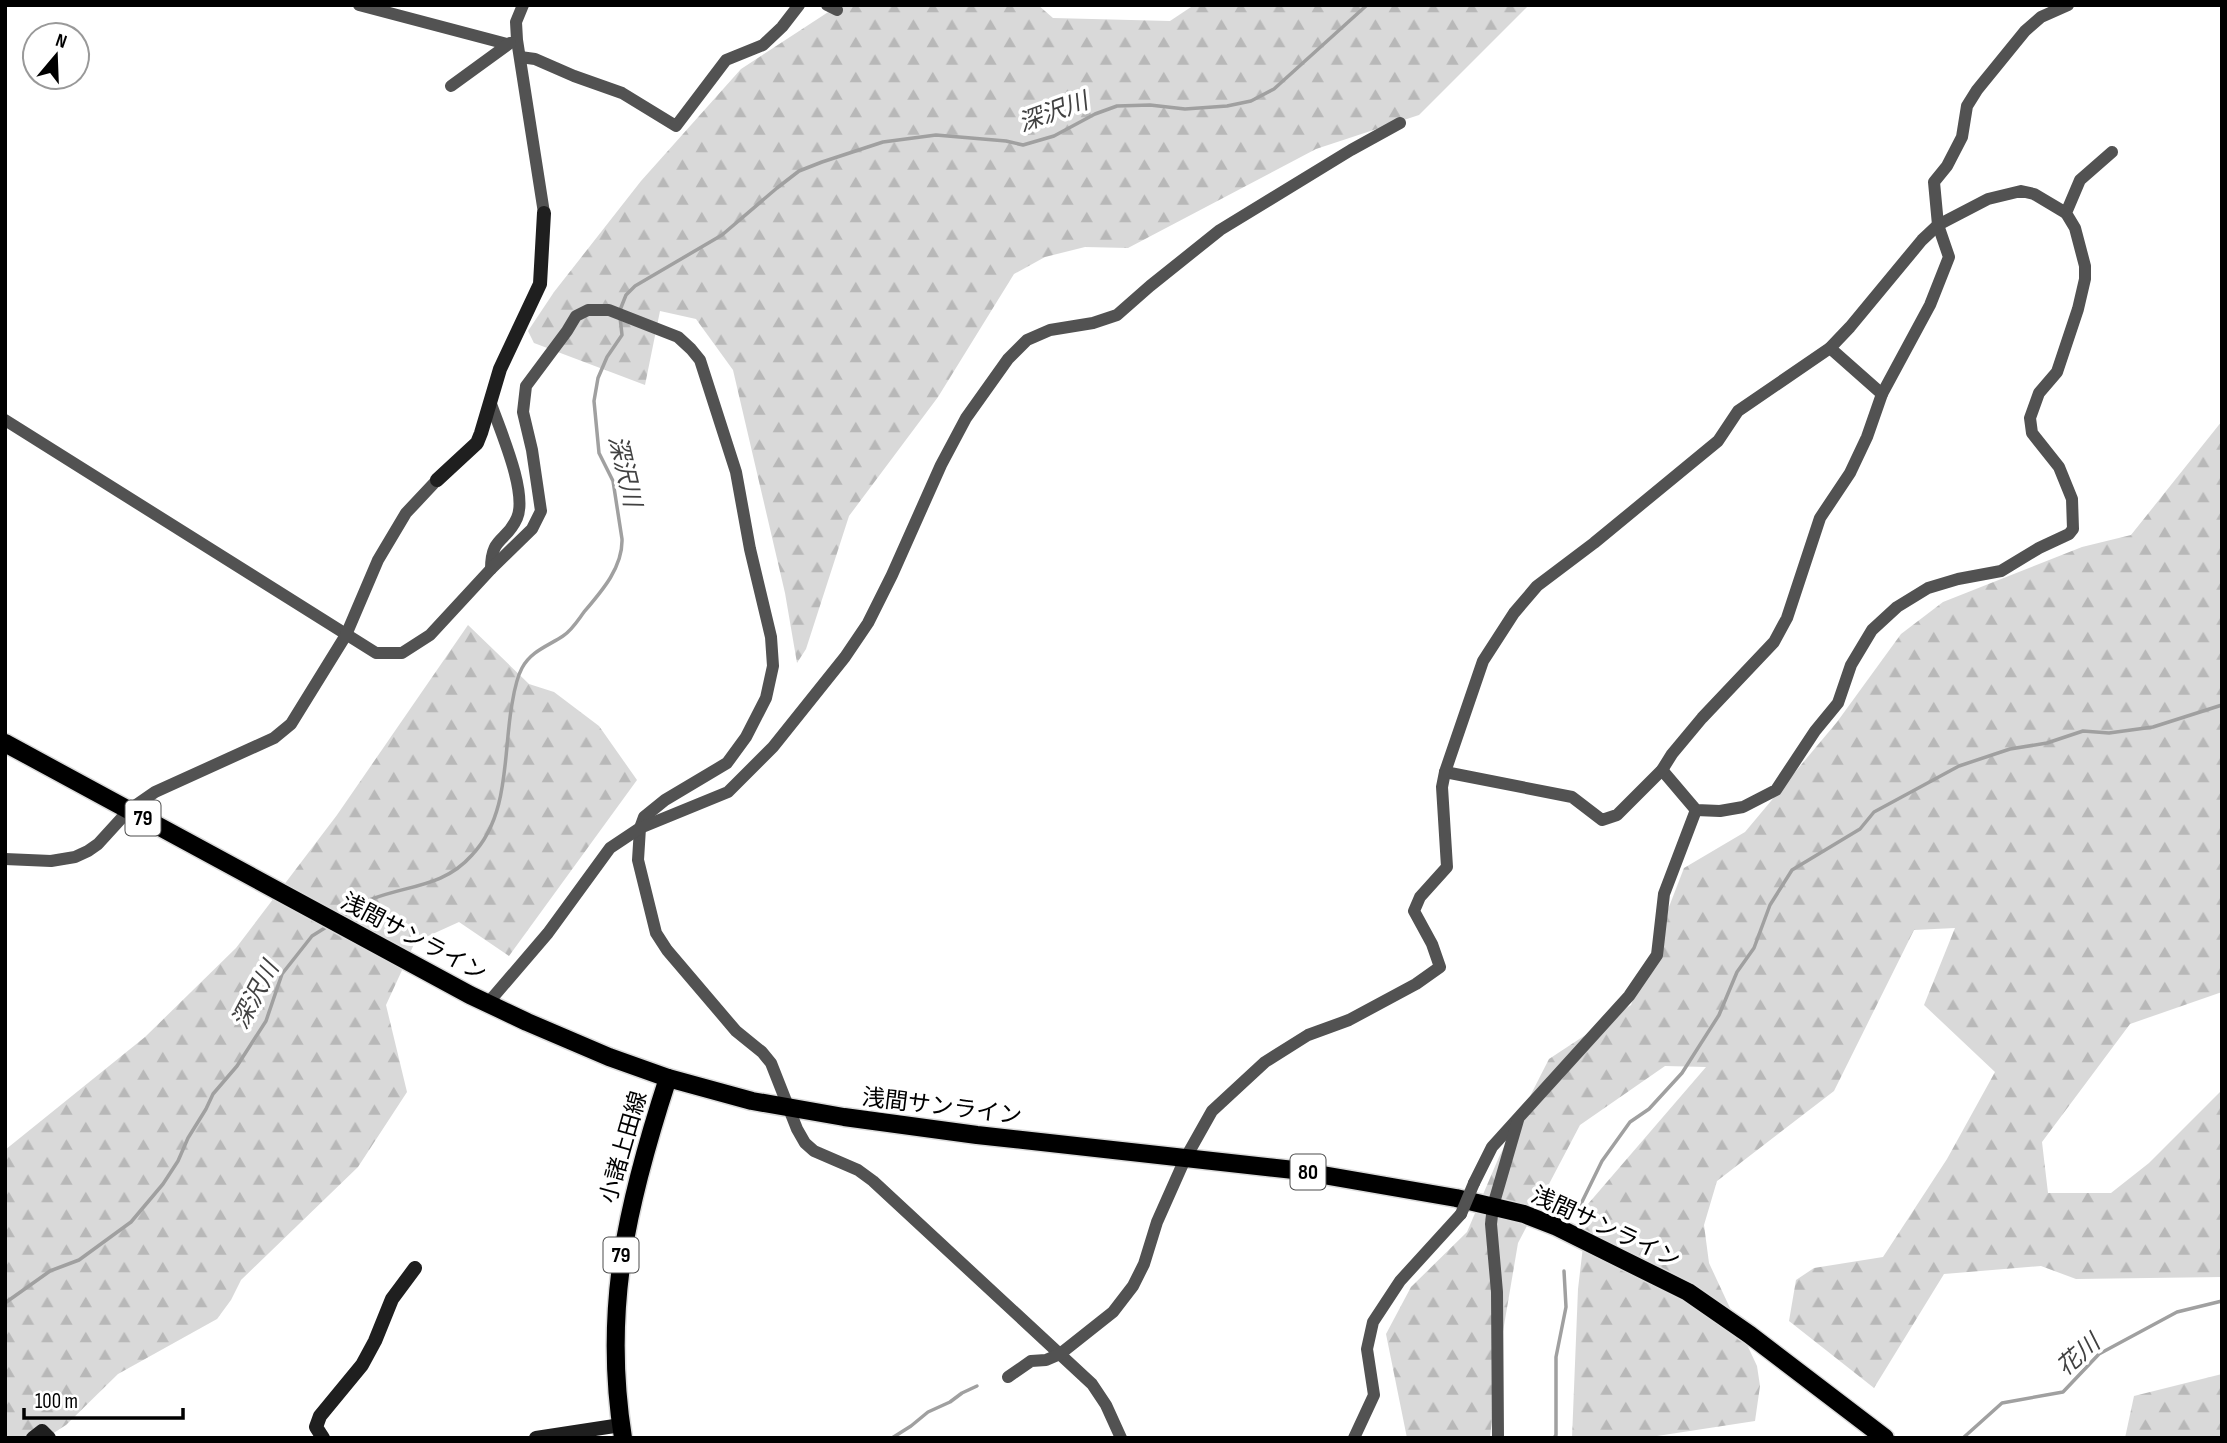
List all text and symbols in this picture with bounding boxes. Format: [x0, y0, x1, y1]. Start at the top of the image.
north arrow [21, 21, 91, 91]
text: N [53, 29, 70, 54]
water label: 深沢川 [1014, 86, 1095, 138]
water label: 深沢川 [602, 433, 647, 512]
road number: 79 [125, 800, 160, 836]
street label: 浅間サンライン [336, 888, 491, 988]
water label: 深沢川 [226, 954, 287, 1034]
street label: 浅間サンライン [860, 1083, 1023, 1131]
street label: 小諸上田線 [595, 1088, 653, 1206]
road number: 80 [1290, 1154, 1326, 1190]
street label: 浅間サンライン [1527, 1181, 1684, 1275]
road number: 79 [604, 1238, 638, 1272]
water label: 花川 [2051, 1327, 2108, 1382]
scale bar [24, 1376, 184, 1420]
text: 100 m [35, 1389, 78, 1414]

